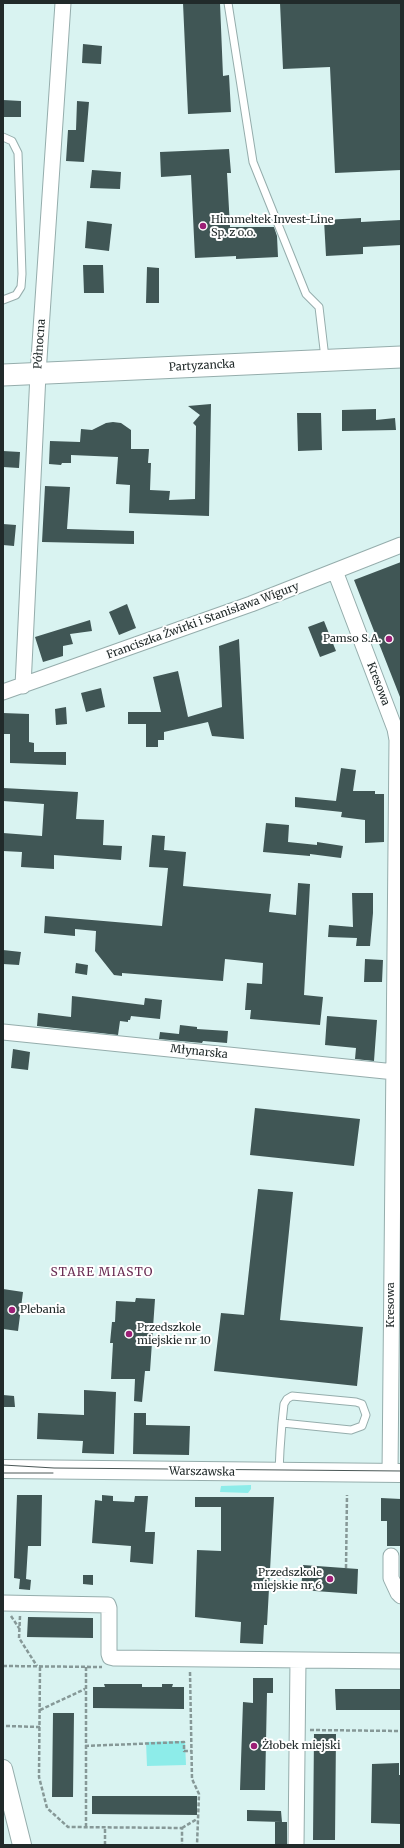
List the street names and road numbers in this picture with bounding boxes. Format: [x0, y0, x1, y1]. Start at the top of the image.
street label: Północna [32, 319, 48, 369]
street label: Partyzancka [169, 358, 235, 374]
street label: Franciszka Żwirki i Stanisława Wigury [105, 580, 301, 662]
street label: Kresowa [364, 660, 392, 708]
street label: Młynarska [170, 1042, 228, 1062]
street label: Kresowa [384, 1282, 398, 1328]
street label: Warszawska [169, 1465, 235, 1479]

